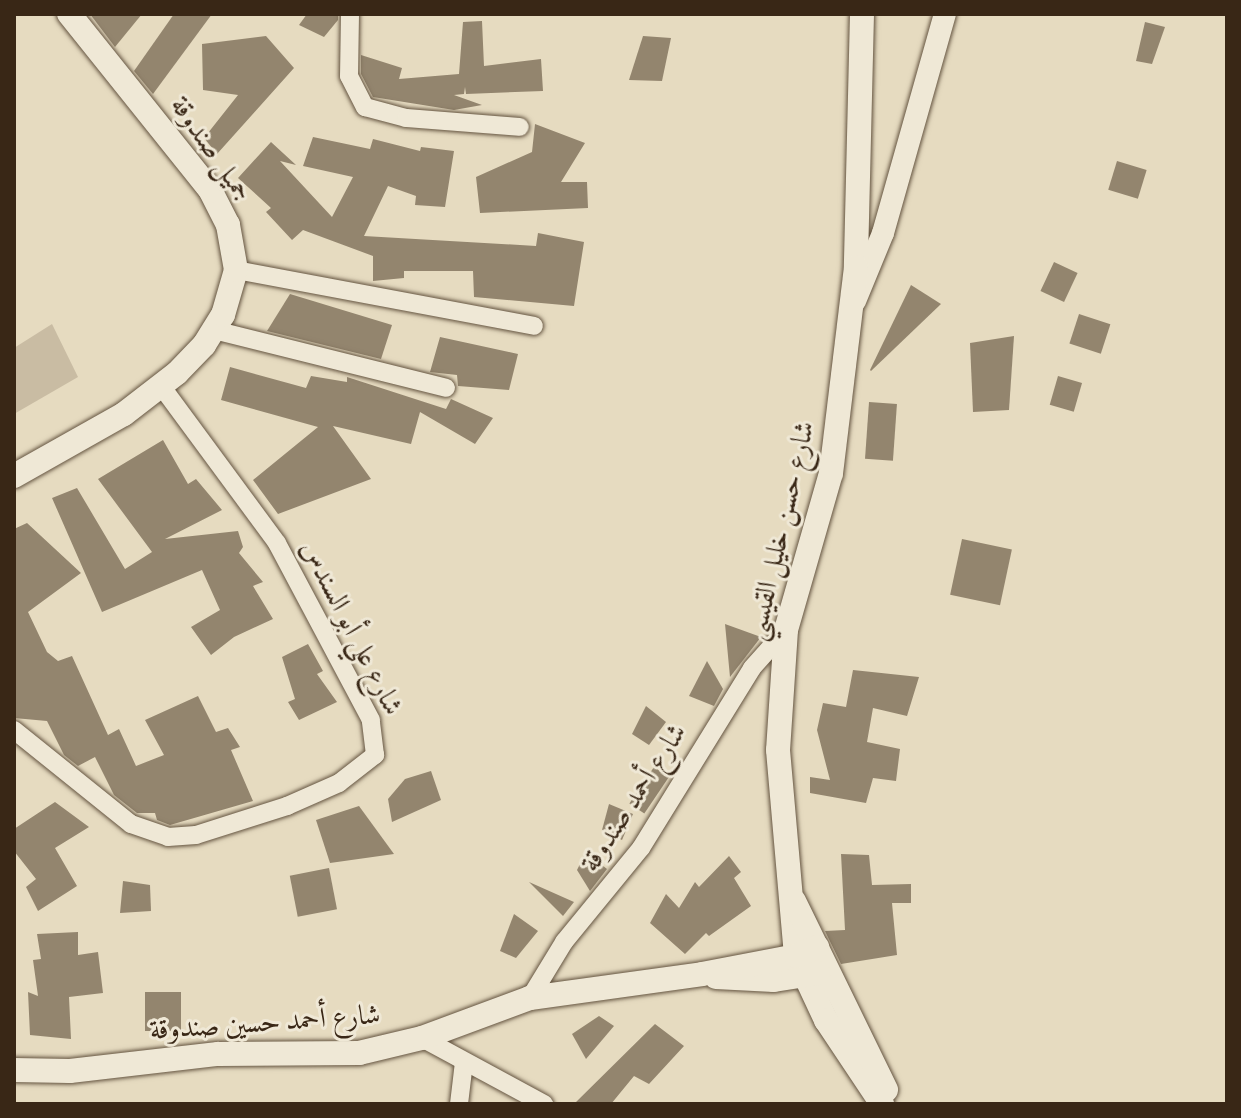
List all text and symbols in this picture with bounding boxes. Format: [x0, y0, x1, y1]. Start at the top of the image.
street label: جميل صندوقة [163, 90, 259, 208]
street label: شارع حسن خليل القيسي [739, 418, 823, 644]
street label: شارع علي أبو السندس [293, 535, 409, 721]
street label: شارع أحمد صندوقة [574, 718, 694, 878]
street label: شارع أحمد حسين صندوقة [148, 998, 382, 1048]

